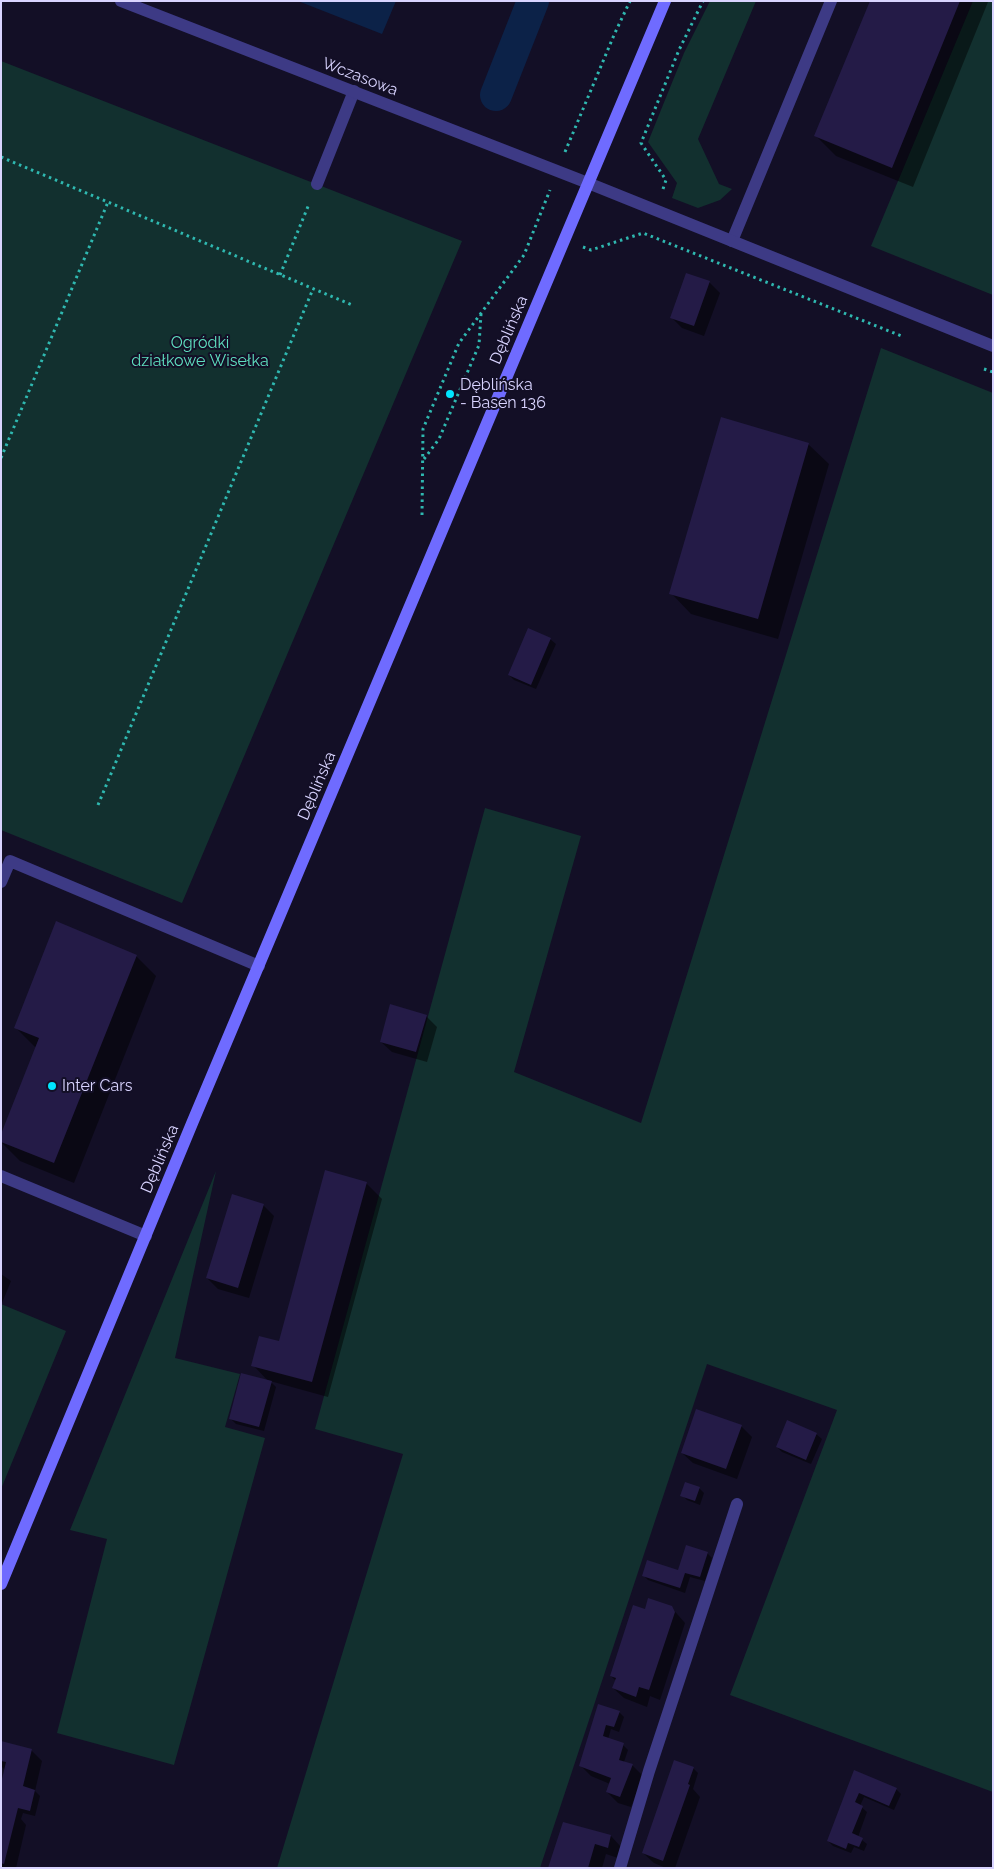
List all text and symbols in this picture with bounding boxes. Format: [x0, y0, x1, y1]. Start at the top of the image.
street label: Wczasowa [319, 54, 401, 100]
street label: Dęblińska [486, 293, 532, 367]
park label: Ogródki działkowe Wisełka [131, 333, 269, 371]
place label: Dęblińska - Basen 136 [460, 375, 546, 413]
marker: Dęblińska - Basen 136 [444, 388, 456, 400]
street label: Dęblińska [294, 749, 340, 823]
place label: Inter Cars [62, 1076, 133, 1096]
marker: Inter Cars [46, 1080, 58, 1092]
street label: Dęblińska [137, 1122, 183, 1196]

